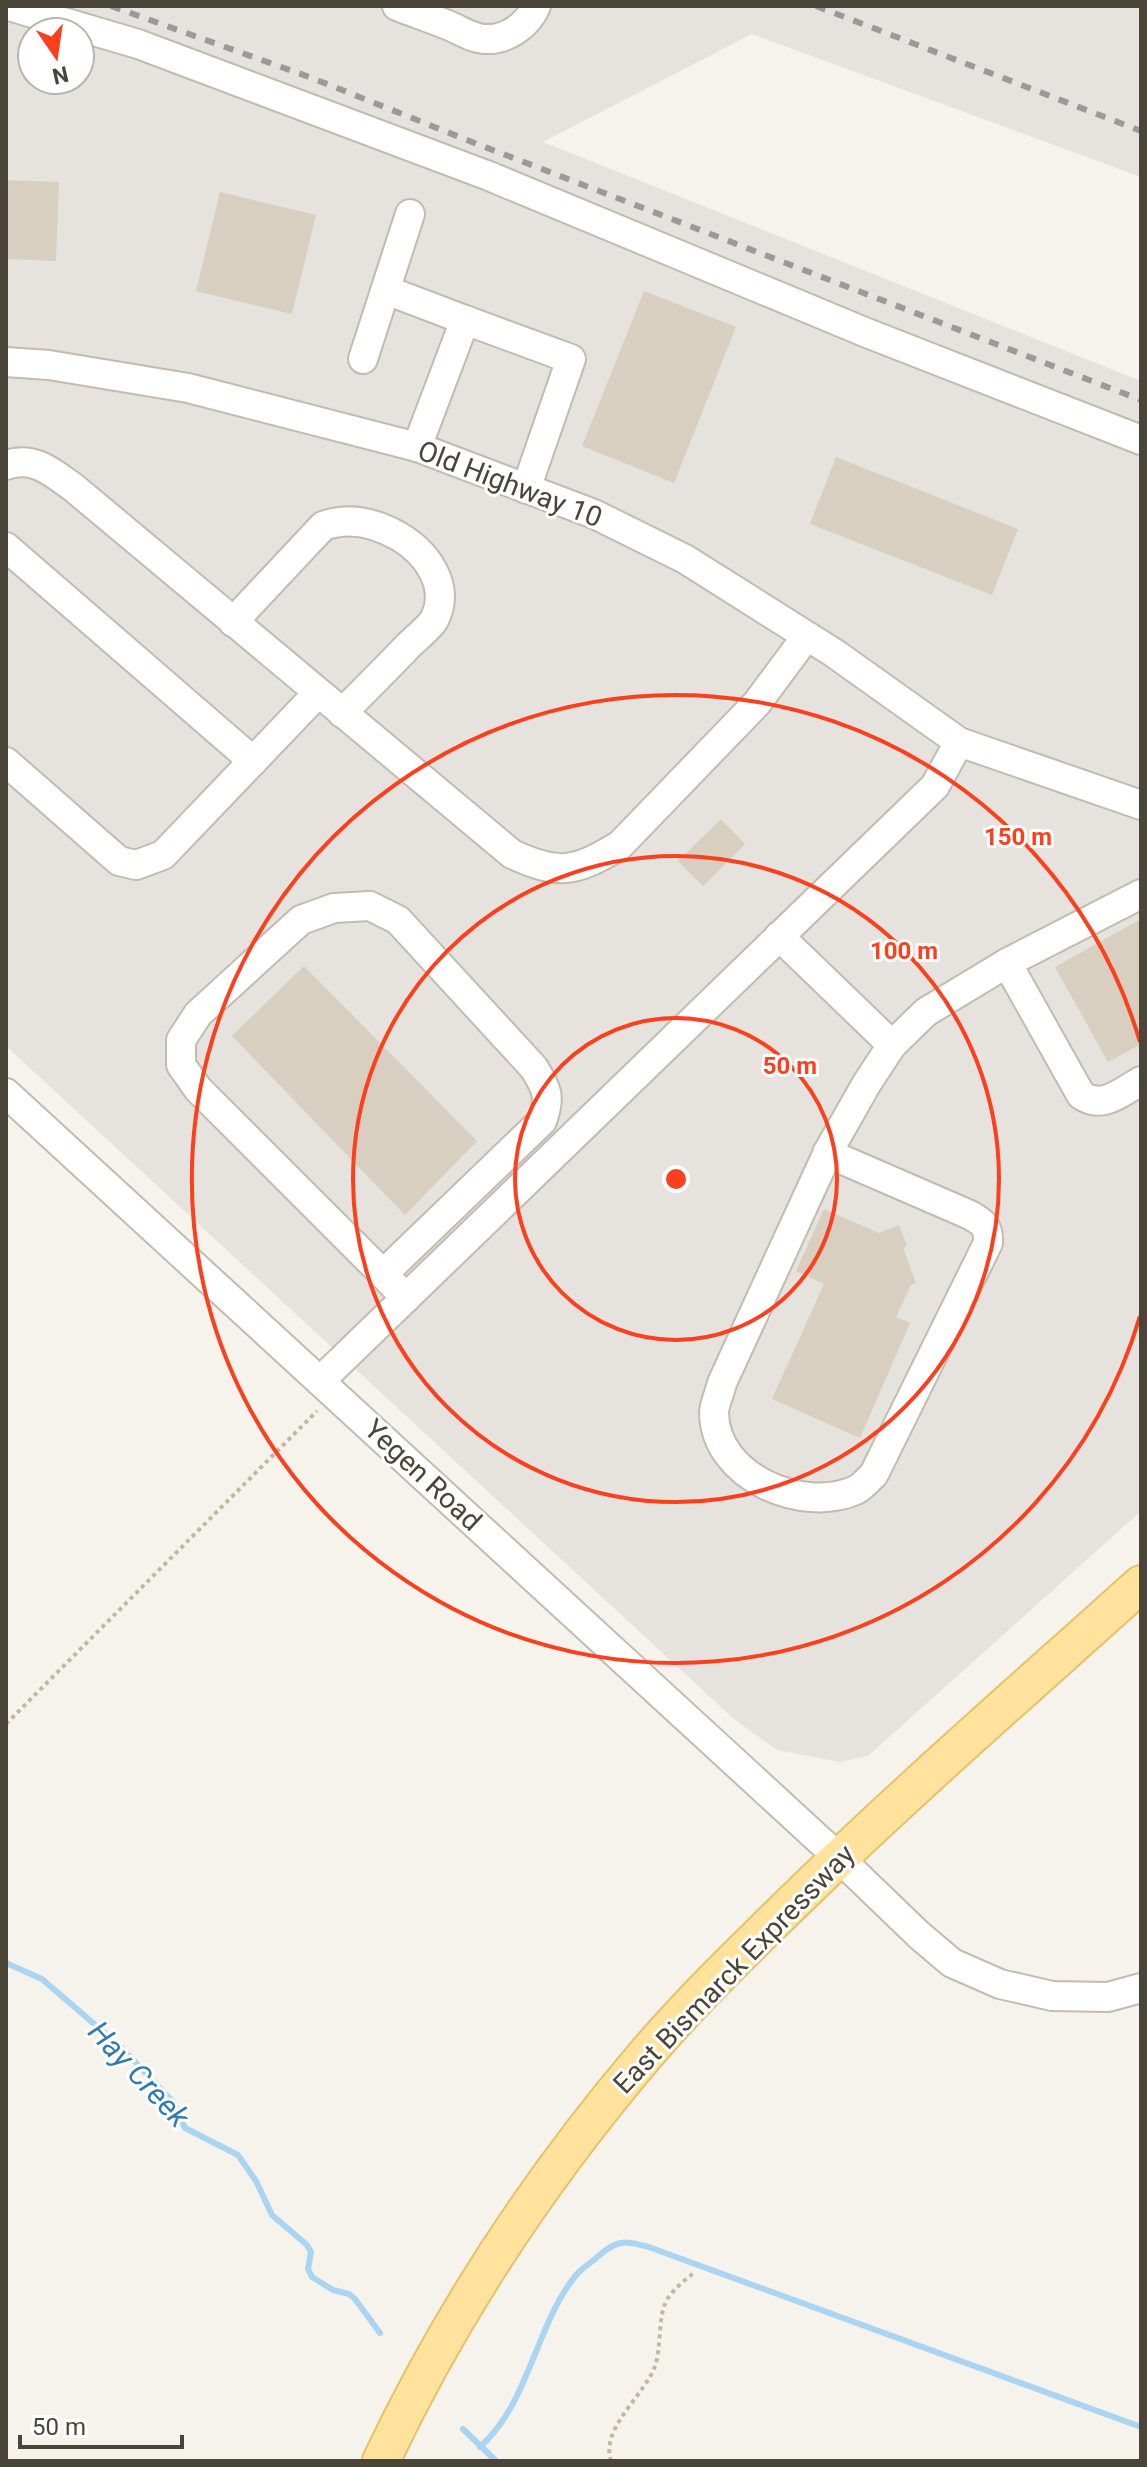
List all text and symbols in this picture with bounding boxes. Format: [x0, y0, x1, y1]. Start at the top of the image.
north arrow [16, 16, 96, 96]
text: N [50, 61, 71, 89]
street label: Old Highway 10 [413, 434, 607, 534]
text: 150 m [984, 823, 1052, 851]
text: 100 m [870, 937, 938, 965]
text: 50 m [763, 1052, 817, 1080]
centre of rings [662, 1165, 690, 1193]
street label: Yegen Road [358, 1412, 488, 1538]
street label: East Bismarck Expressway [606, 1838, 862, 2100]
water label: Hay Creek [81, 2014, 198, 2135]
scale bar [20, 2399, 182, 2449]
text: 50 m [32, 2413, 86, 2441]

